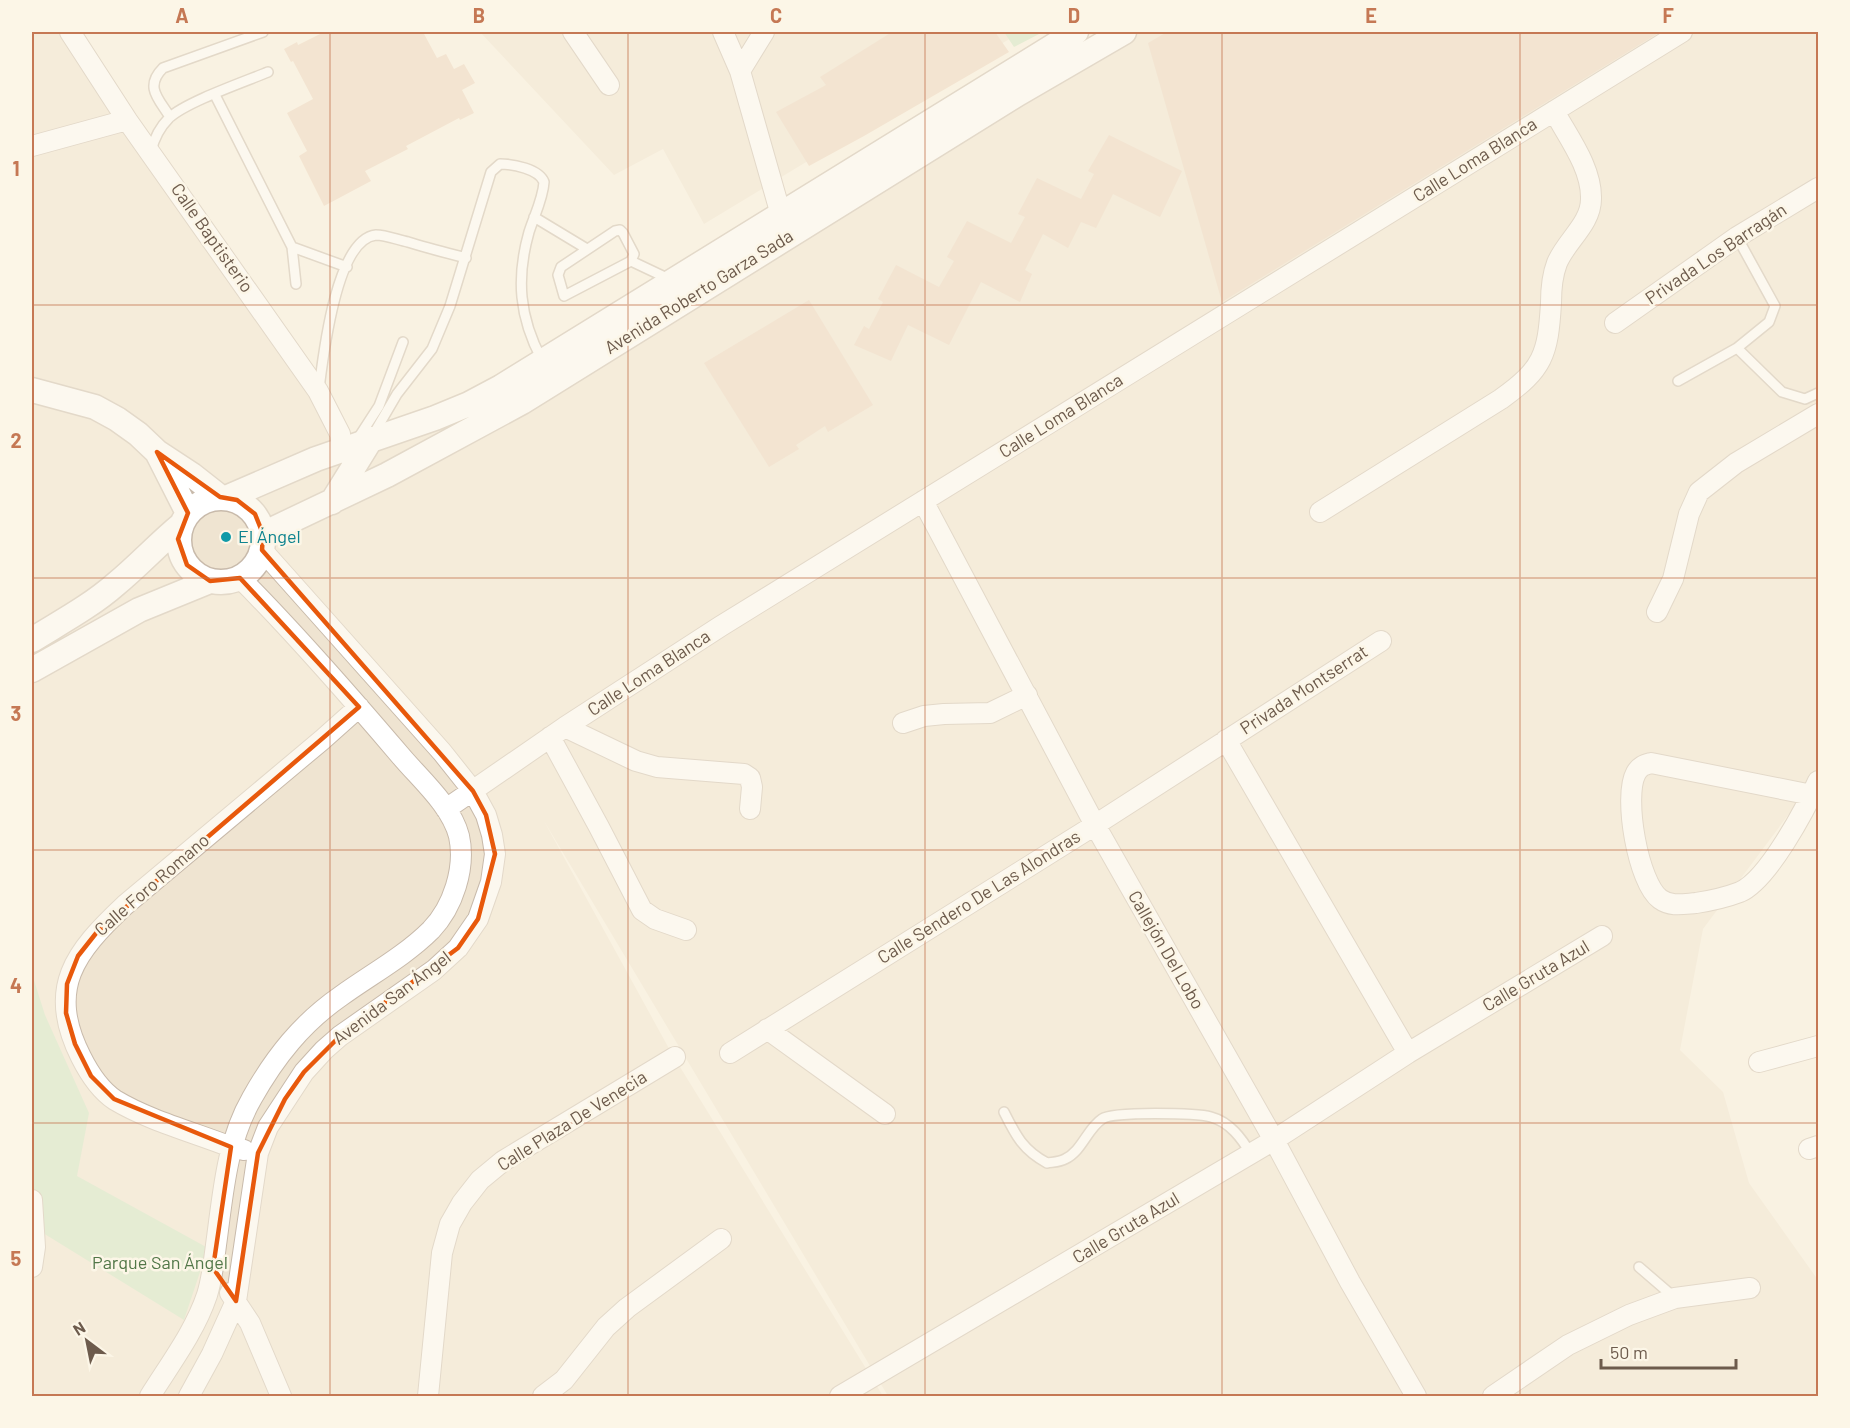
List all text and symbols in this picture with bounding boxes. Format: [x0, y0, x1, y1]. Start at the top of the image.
text: A [175, 3, 189, 27]
text: B [473, 3, 485, 27]
text: C [770, 3, 782, 27]
text: D [1068, 3, 1080, 27]
text: E [1365, 3, 1377, 27]
text: F [1662, 3, 1674, 27]
street label: Calle Loma Blanca [1408, 112, 1540, 206]
text: 1 [12, 156, 20, 180]
street label: Calle Baptisterio [167, 179, 259, 296]
street label: Privada Los Barragán [1641, 198, 1790, 309]
street label: Avenida Roberto Garza Sada [600, 224, 797, 358]
street label: Calle Loma Blanca [994, 368, 1126, 462]
text: 2 [10, 428, 22, 452]
place label: El Ángel [238, 525, 301, 547]
marker: El Ángel [219, 530, 233, 544]
street label: Calle Loma Blanca [583, 624, 714, 720]
street label: Privada Montserrat [1235, 640, 1371, 739]
text: 3 [11, 701, 21, 725]
street label: Calle Sendero De Las Alondras [873, 825, 1084, 968]
street label: Calle Foro Romano [89, 828, 213, 940]
street label: Callejón Del Lobo [1124, 886, 1210, 1013]
street label: Calle Gruta Azul [1478, 935, 1593, 1016]
street label: Avenida San Ángel [328, 946, 455, 1049]
text: 4 [10, 973, 22, 997]
street label: Calle Plaza De Venecia [493, 1065, 650, 1175]
street label: Calle Gruta Azul [1068, 1187, 1183, 1268]
text: 5 [11, 1246, 22, 1270]
park label: Parque San Ángel [92, 1251, 228, 1273]
north arrow [57, 1311, 117, 1371]
text: N [69, 1317, 88, 1339]
scale bar [1601, 1332, 1736, 1370]
text: 50 m [1610, 1341, 1648, 1363]

